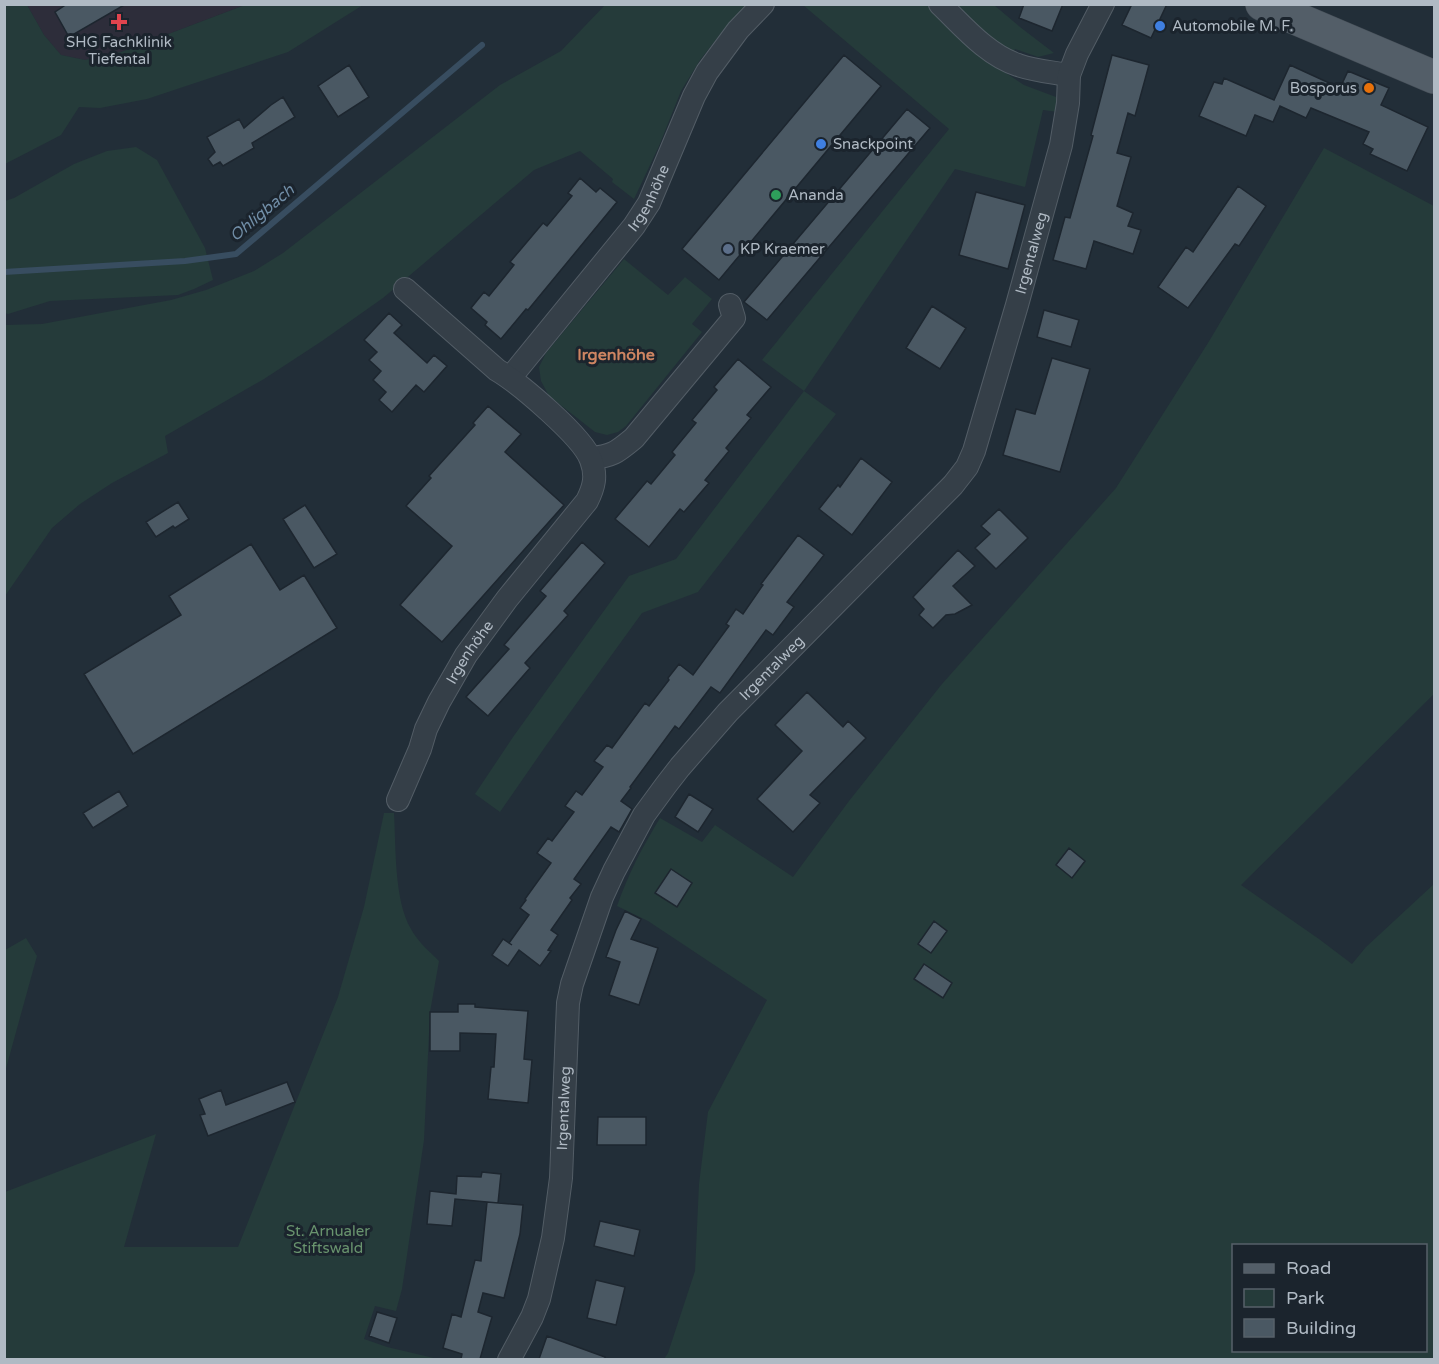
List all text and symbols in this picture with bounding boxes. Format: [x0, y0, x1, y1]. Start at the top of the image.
marker: SHG Fachklinik Tiefental [110, 13, 128, 31]
place label: Automobile M. F. [1172, 17, 1293, 35]
marker: Automobile M. F. [1153, 19, 1167, 33]
place label: SHG Fachklinik Tiefental [66, 33, 172, 68]
place label: Bosporus [1290, 79, 1357, 97]
marker: Bosporus [1362, 81, 1376, 95]
place label: Snackpoint [833, 135, 913, 153]
marker: Snackpoint [814, 137, 828, 151]
street label: Irgenhöhe [624, 162, 673, 235]
water label: Ohligbach [226, 179, 299, 246]
place label: Ananda [788, 186, 844, 204]
marker: Ananda [769, 188, 783, 202]
street label: Irgentalweg [1011, 210, 1051, 296]
place label: KP Kraemer [740, 240, 825, 258]
marker: KP Kraemer [721, 242, 735, 256]
district label: Irgenhöhe [577, 345, 655, 365]
street label: Irgenhöhe [442, 617, 497, 687]
street label: Irgentalweg [736, 632, 808, 704]
street label: Irgentalweg [553, 1066, 574, 1151]
park label: St. Arnualer Stiftswald [286, 1222, 370, 1257]
legend [1232, 1244, 1427, 1352]
text: Road [1286, 1257, 1331, 1279]
text: Park [1286, 1287, 1325, 1309]
text: Building [1286, 1317, 1356, 1339]

